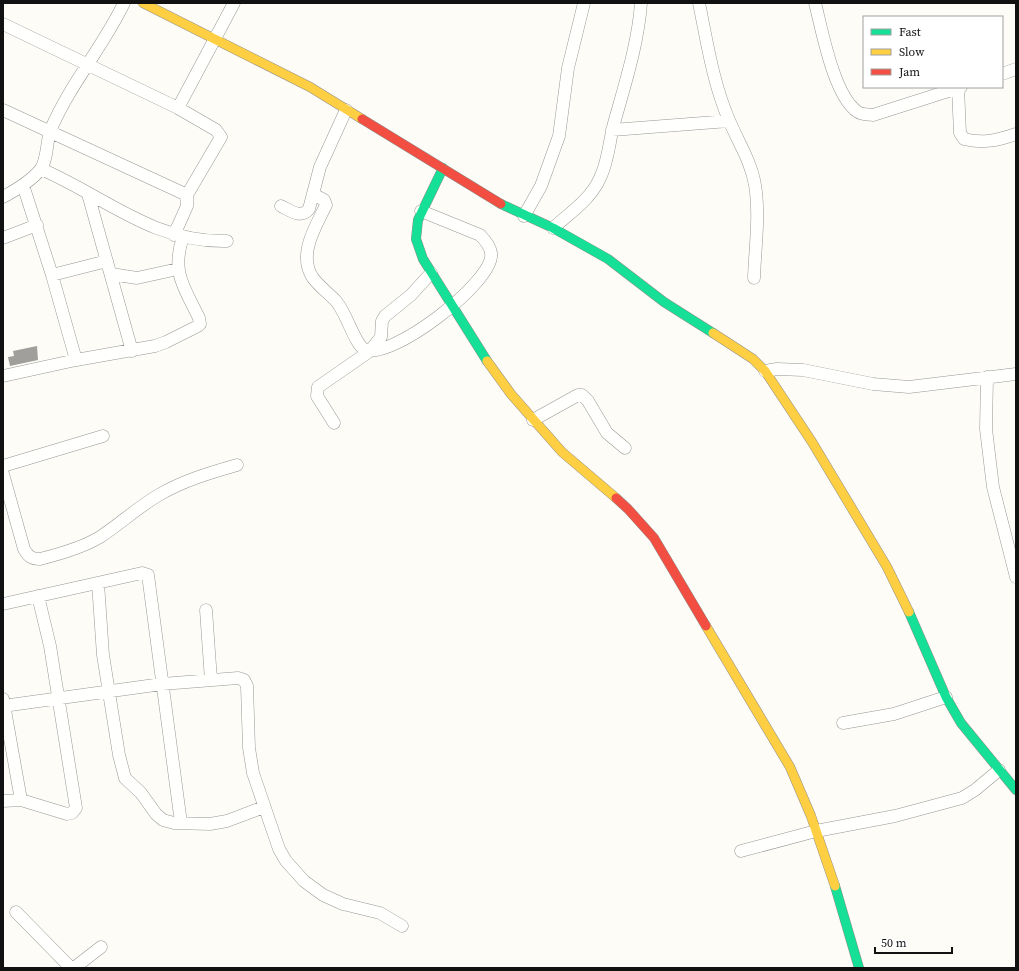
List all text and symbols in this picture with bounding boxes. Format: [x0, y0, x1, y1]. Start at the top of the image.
legend [863, 16, 1003, 88]
text: Fast [899, 24, 921, 40]
text: Slow [899, 44, 925, 60]
text: Jam [898, 64, 920, 80]
scale bar [875, 929, 952, 955]
text: 50 m [881, 935, 907, 951]

